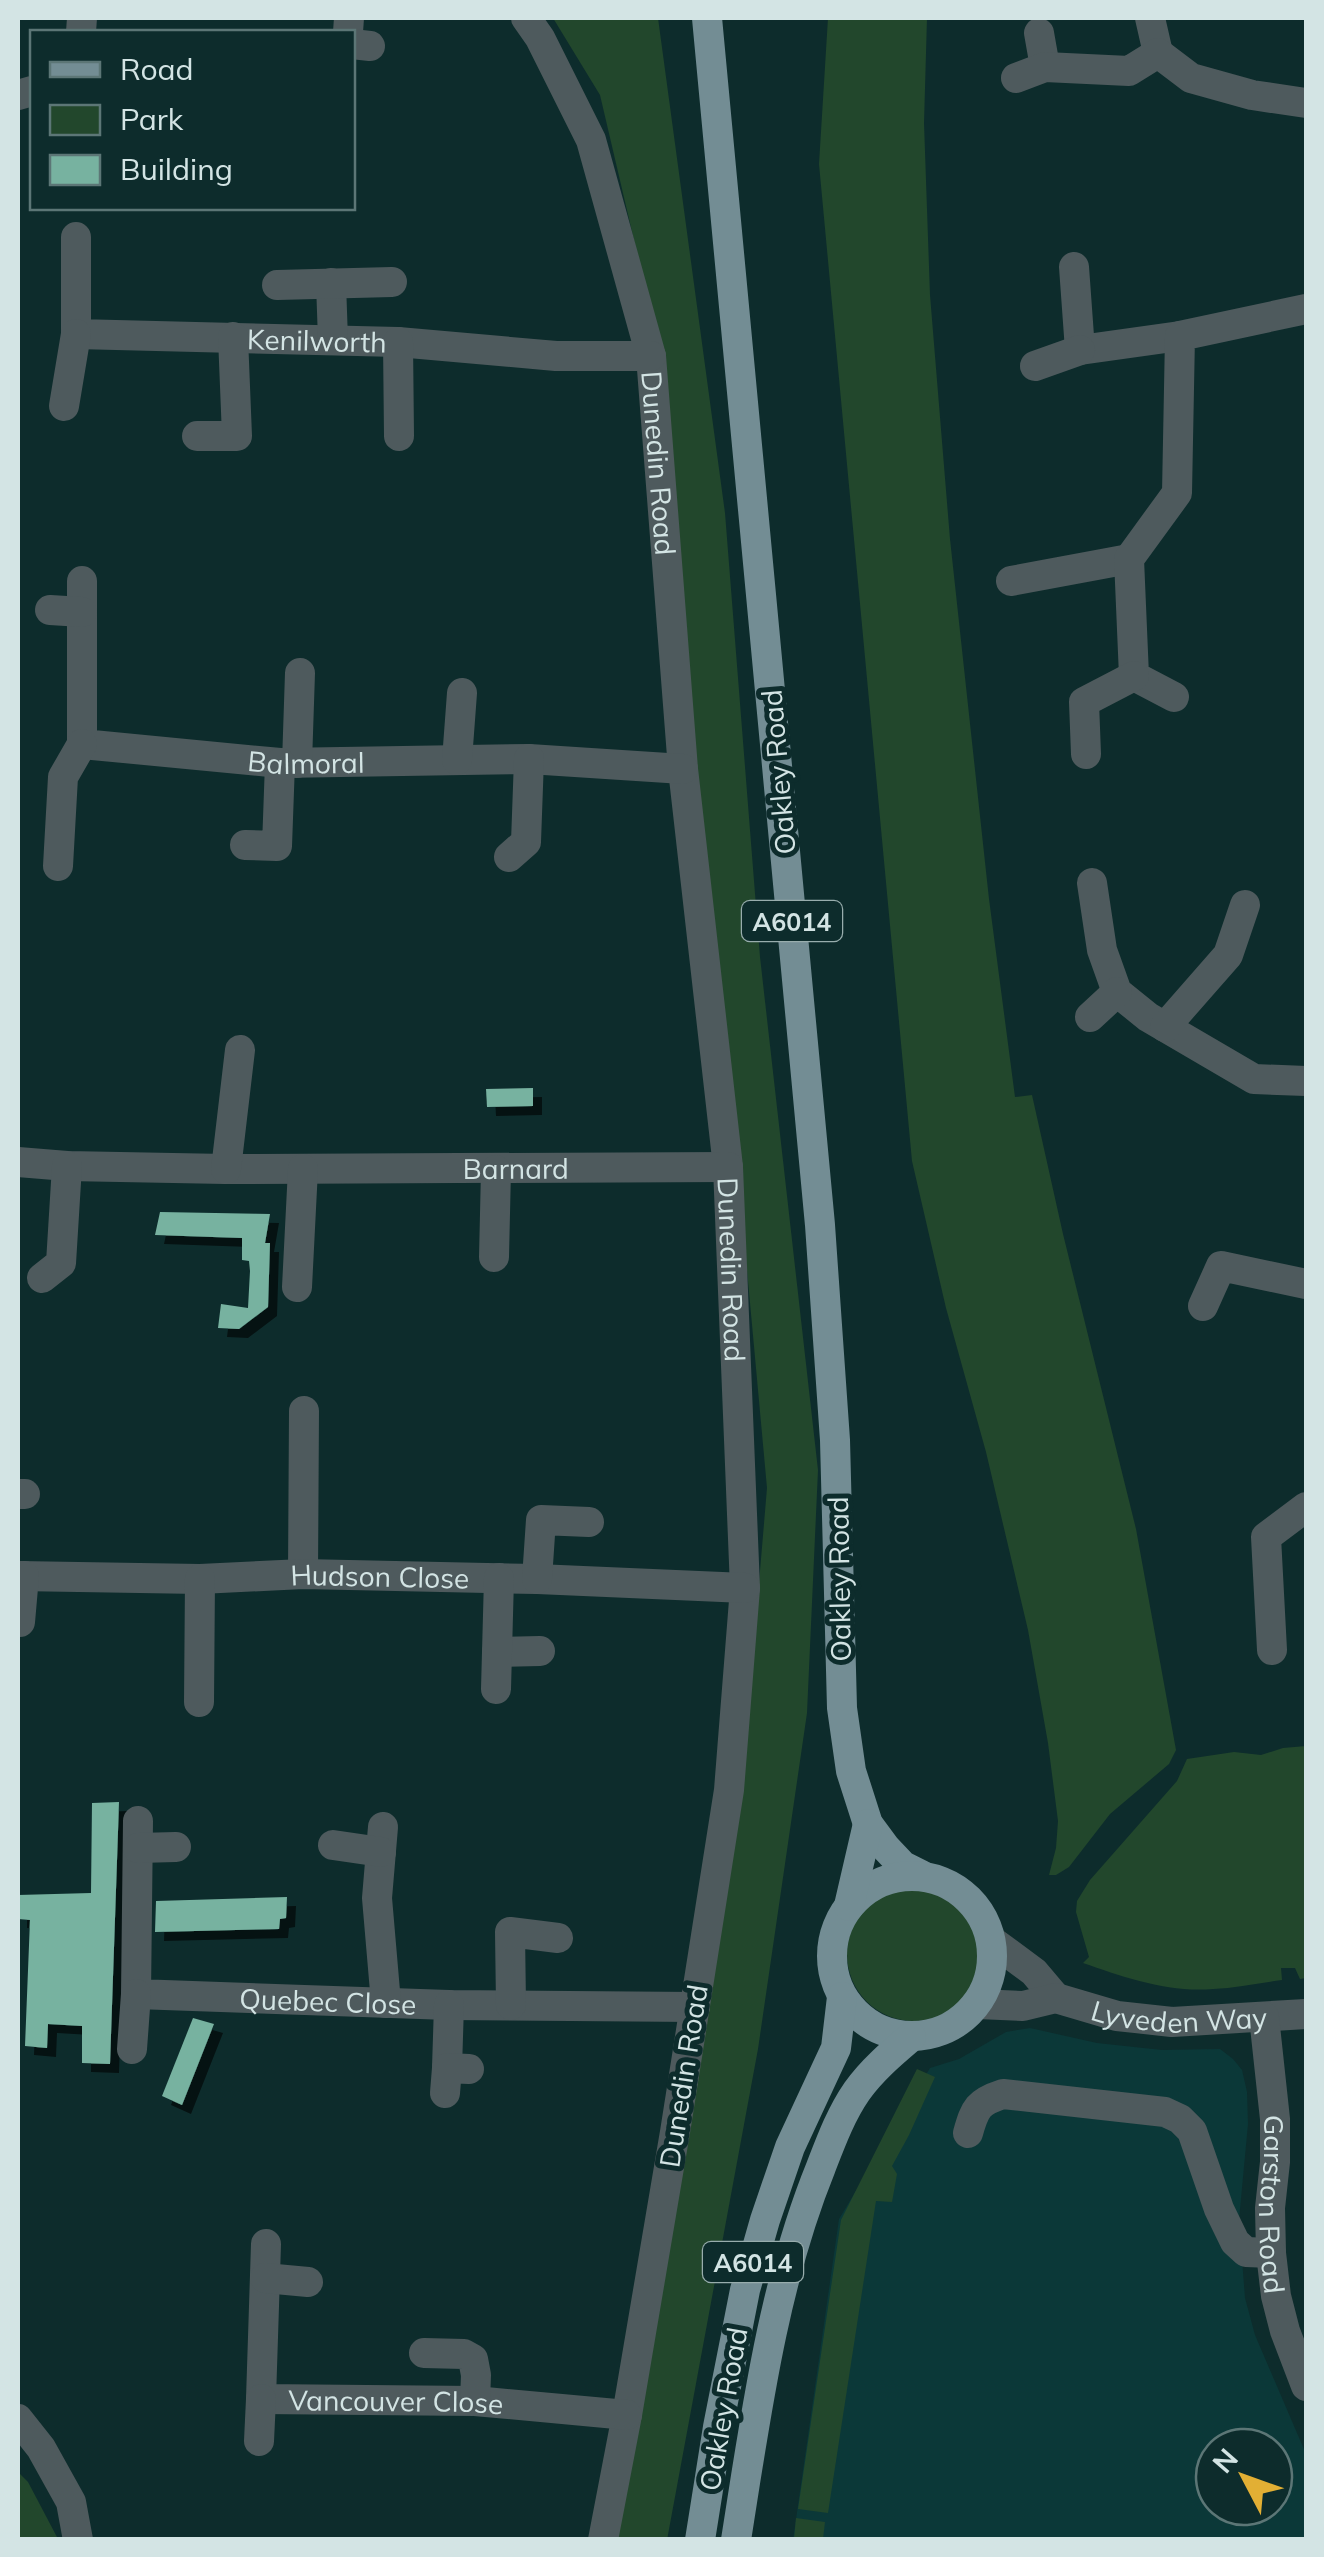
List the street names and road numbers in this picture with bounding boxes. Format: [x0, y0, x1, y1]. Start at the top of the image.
street label: Kenilworth [247, 321, 387, 359]
street label: Dunedin Road [635, 370, 684, 556]
street label: Oakley Road [753, 688, 803, 856]
street label: Balmoral [246, 743, 365, 781]
road number: A6014 [742, 901, 842, 941]
street label: Barnard [463, 1150, 569, 1186]
street label: Dunedin Road [711, 1177, 753, 1362]
street label: Oakley Road [820, 1496, 858, 1662]
street label: Hudson Close [290, 1556, 470, 1595]
street label: Quebec Close [239, 1980, 417, 2021]
street label: Dunedin Road [651, 1982, 715, 2170]
street label: Lyveden Way [1087, 1992, 1268, 2040]
street label: Garston Road [1252, 2115, 1293, 2295]
road number: A6014 [703, 2242, 803, 2282]
street label: Oakley Road [691, 2325, 755, 2493]
street label: Vancouver Close [288, 2382, 505, 2421]

